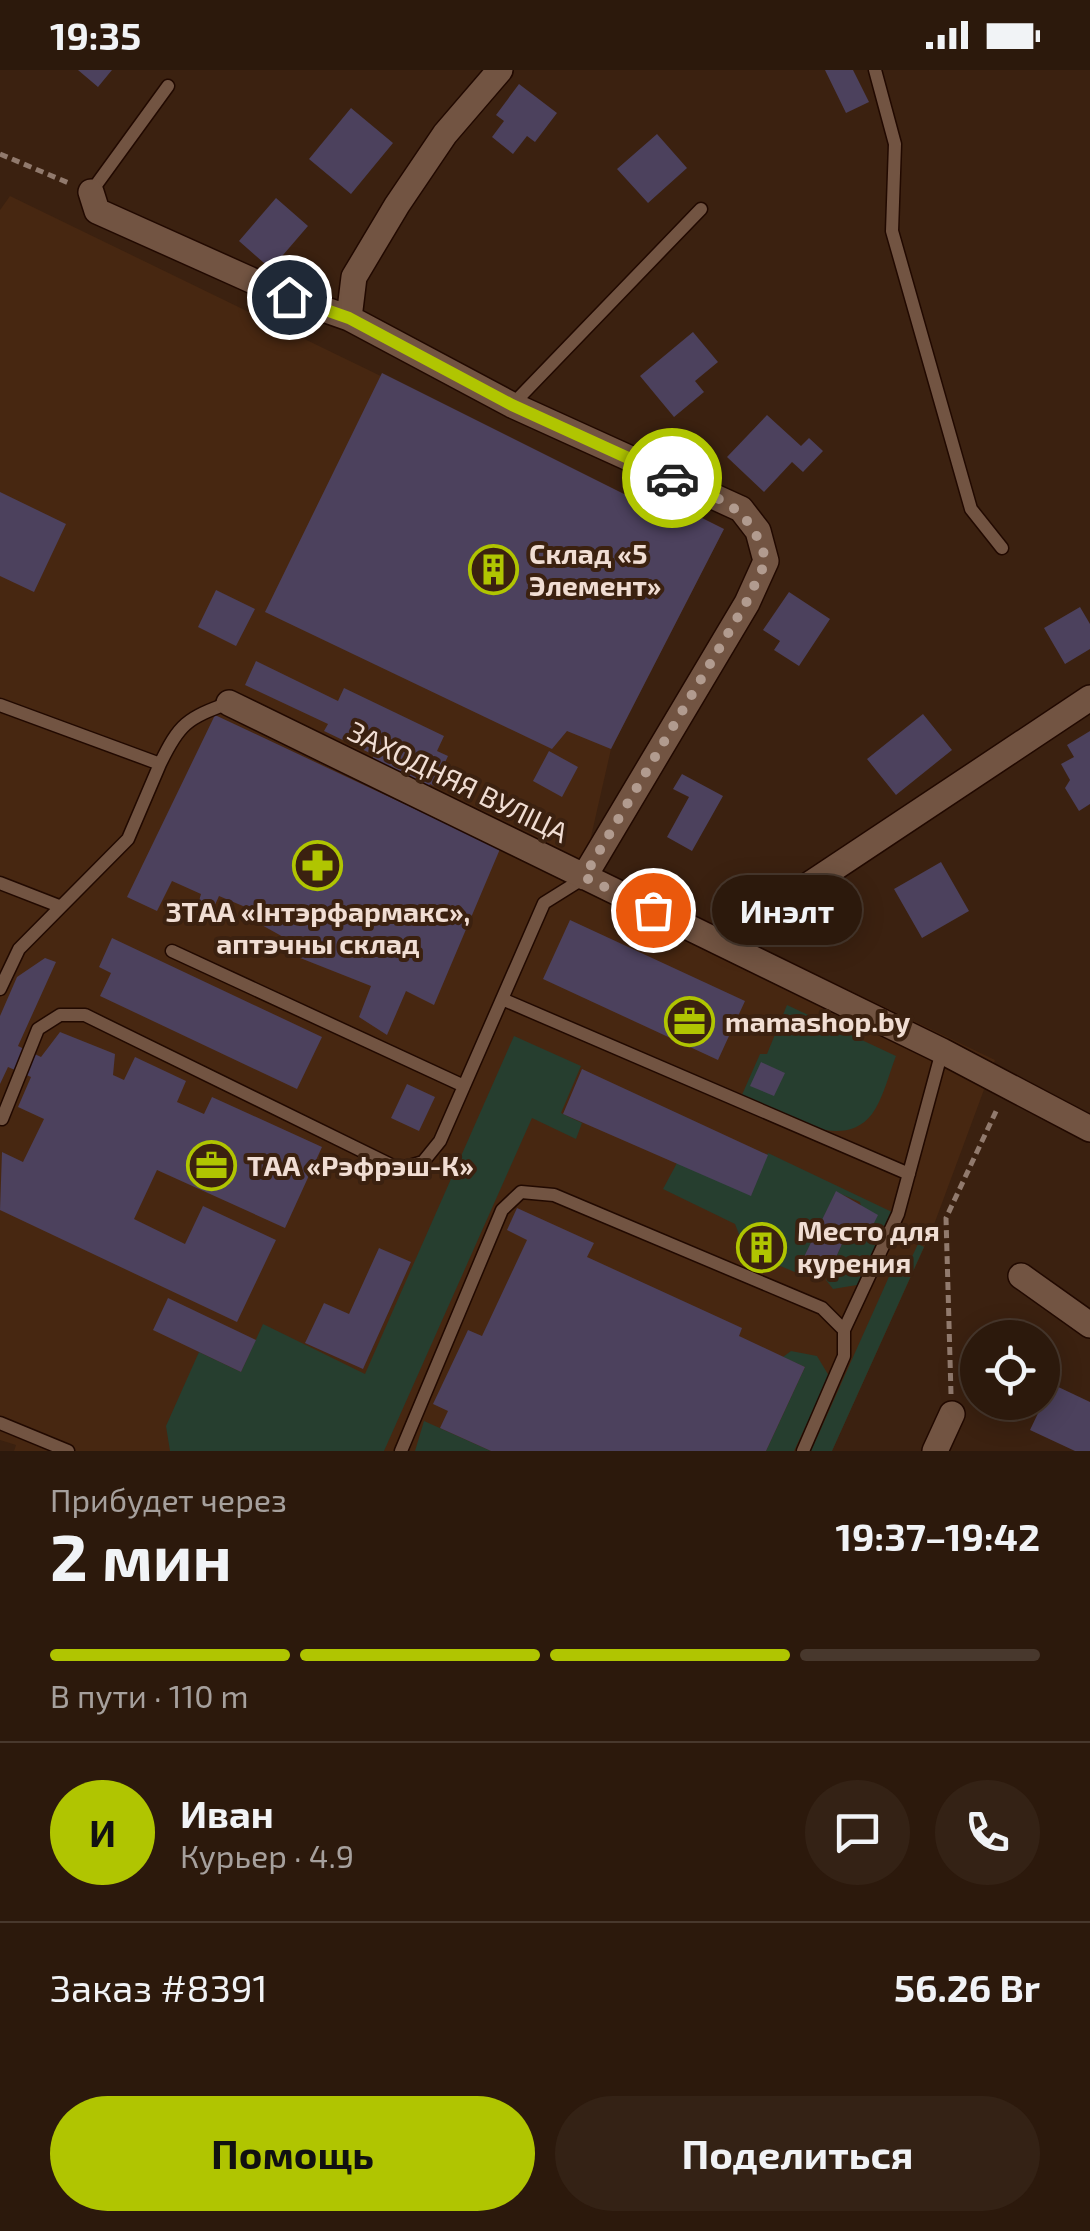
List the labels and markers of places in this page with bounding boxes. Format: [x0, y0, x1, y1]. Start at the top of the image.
pin [247, 255, 332, 340]
place label: Склад «5 Элемент» [529, 536, 661, 602]
building icon: Склад «5 Элемент» [468, 544, 520, 596]
pharmacy icon: ЗТАА «Інтэрфармакс», аптэчны склад [292, 839, 344, 891]
pin [611, 868, 696, 953]
callout: Инэлт [713, 875, 863, 945]
place label: ЗТАА «Інтэрфармакс», аптэчны склад [166, 894, 470, 960]
office icon: mamashop.by [664, 996, 716, 1048]
place label: mamashop.by [725, 1004, 911, 1038]
office icon: ТАА «Рэфрэш-К» [186, 1140, 238, 1192]
place label: ТАА «Рэфрэш-К» [247, 1148, 474, 1182]
place label: Место для курения [797, 1213, 940, 1279]
building icon: Место для курения [736, 1221, 788, 1273]

